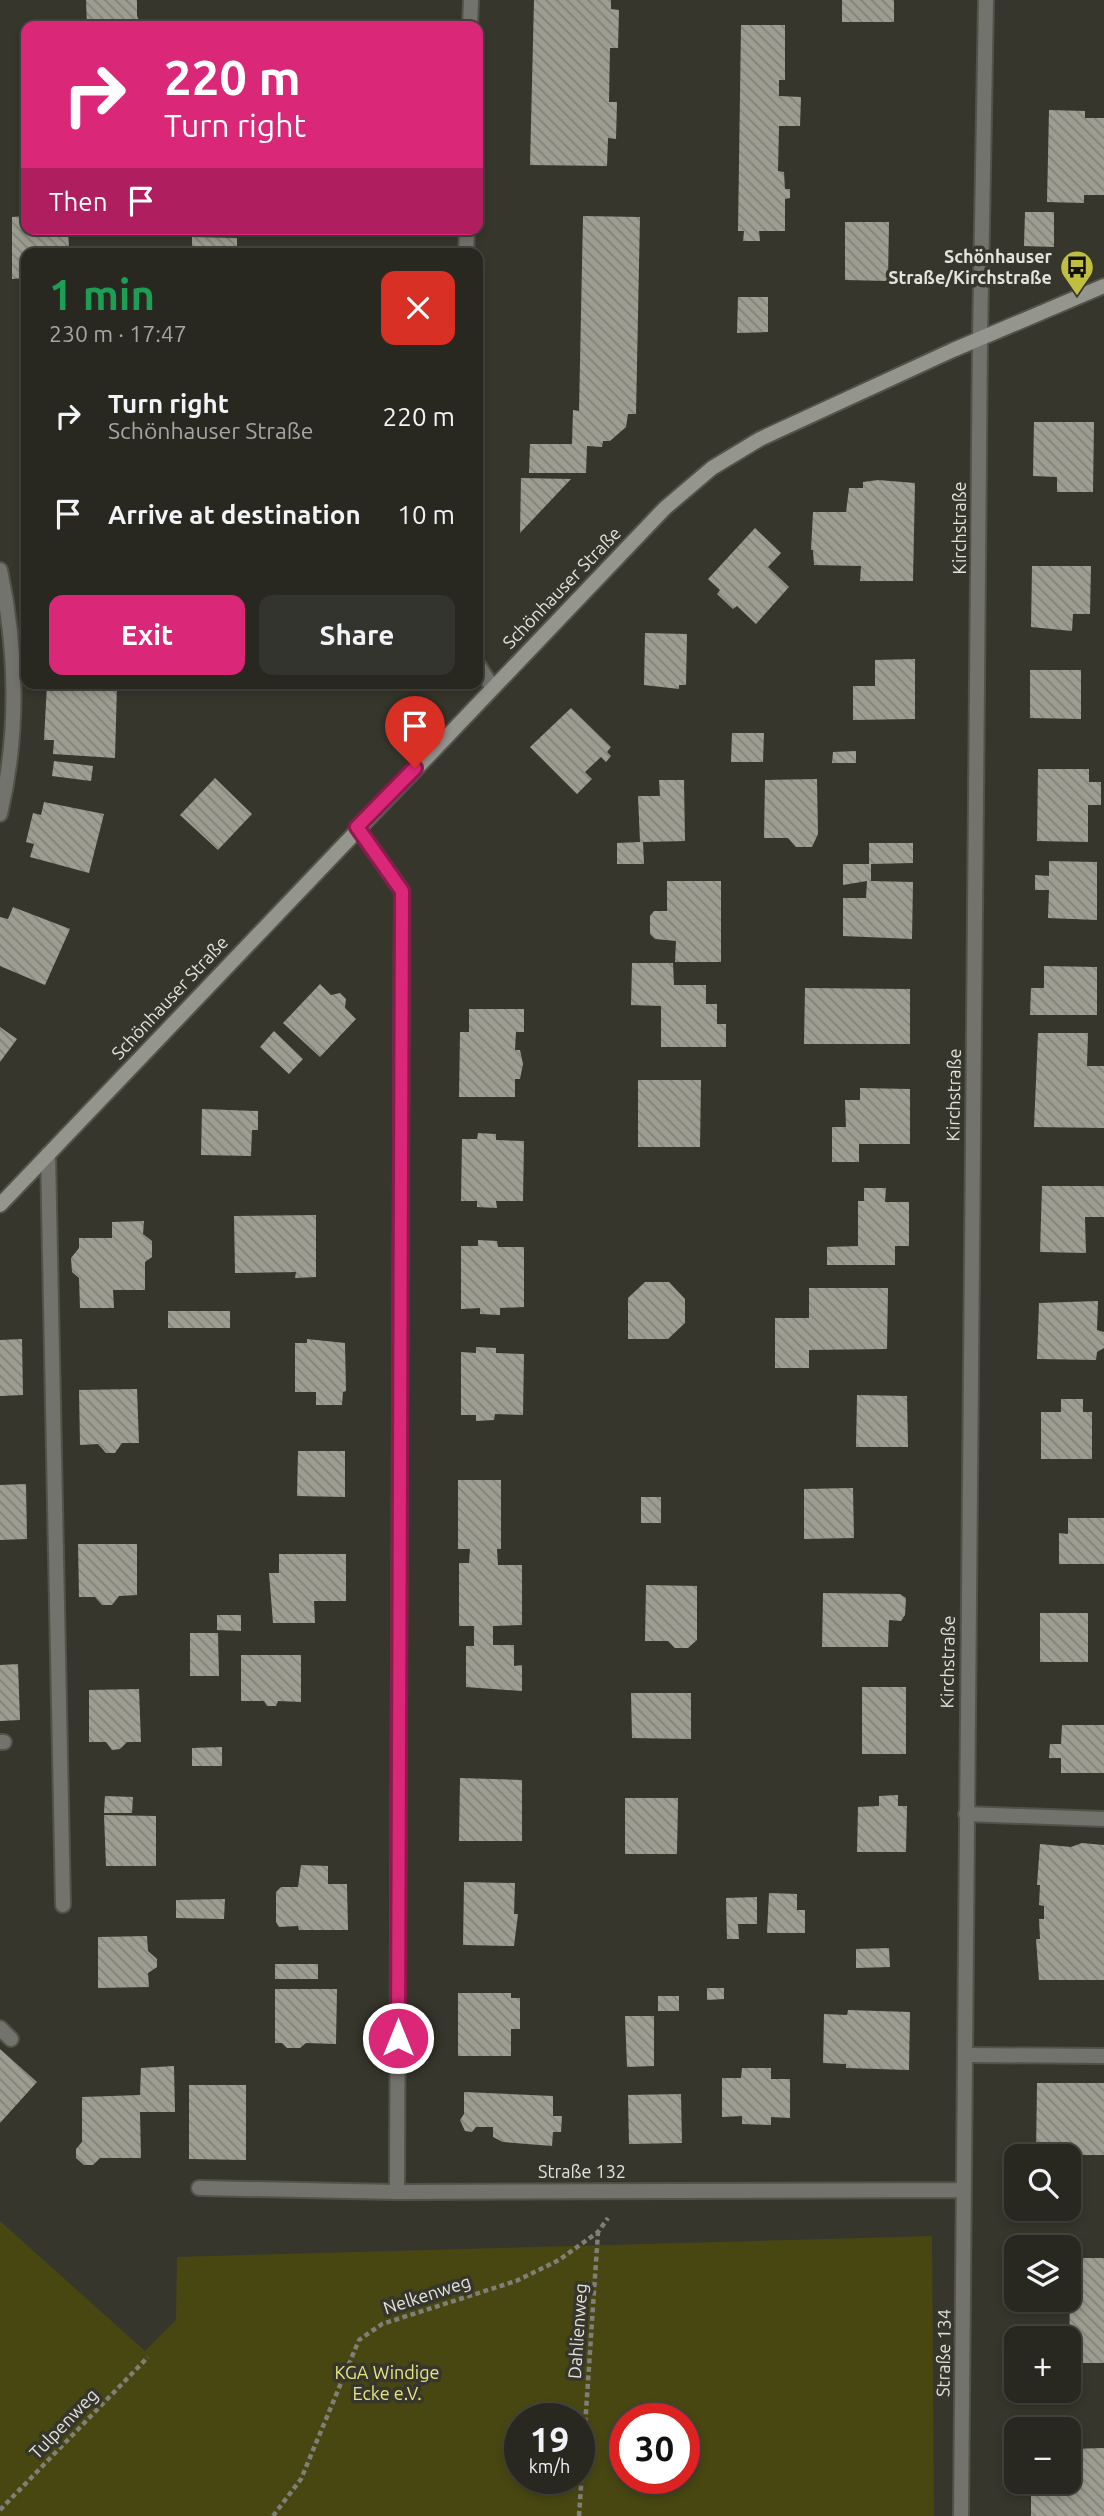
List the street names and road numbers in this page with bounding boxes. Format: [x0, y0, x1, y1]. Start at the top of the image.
street label: Kirchstraße [949, 482, 969, 574]
street label: Schönhauser Straße [498, 523, 624, 652]
street label: Schönhauser Straße [107, 932, 231, 1063]
street label: Kirchstraße [942, 1048, 964, 1142]
street label: Kirchstraße [936, 1615, 958, 1709]
street label: Straße 132 [538, 2161, 626, 2181]
street label: Nelkenweg [380, 2271, 473, 2318]
street label: Dahlienweg [564, 2282, 590, 2379]
street label: Straße 134 [932, 2309, 954, 2397]
street label: Tulpenweg [25, 2384, 102, 2462]

